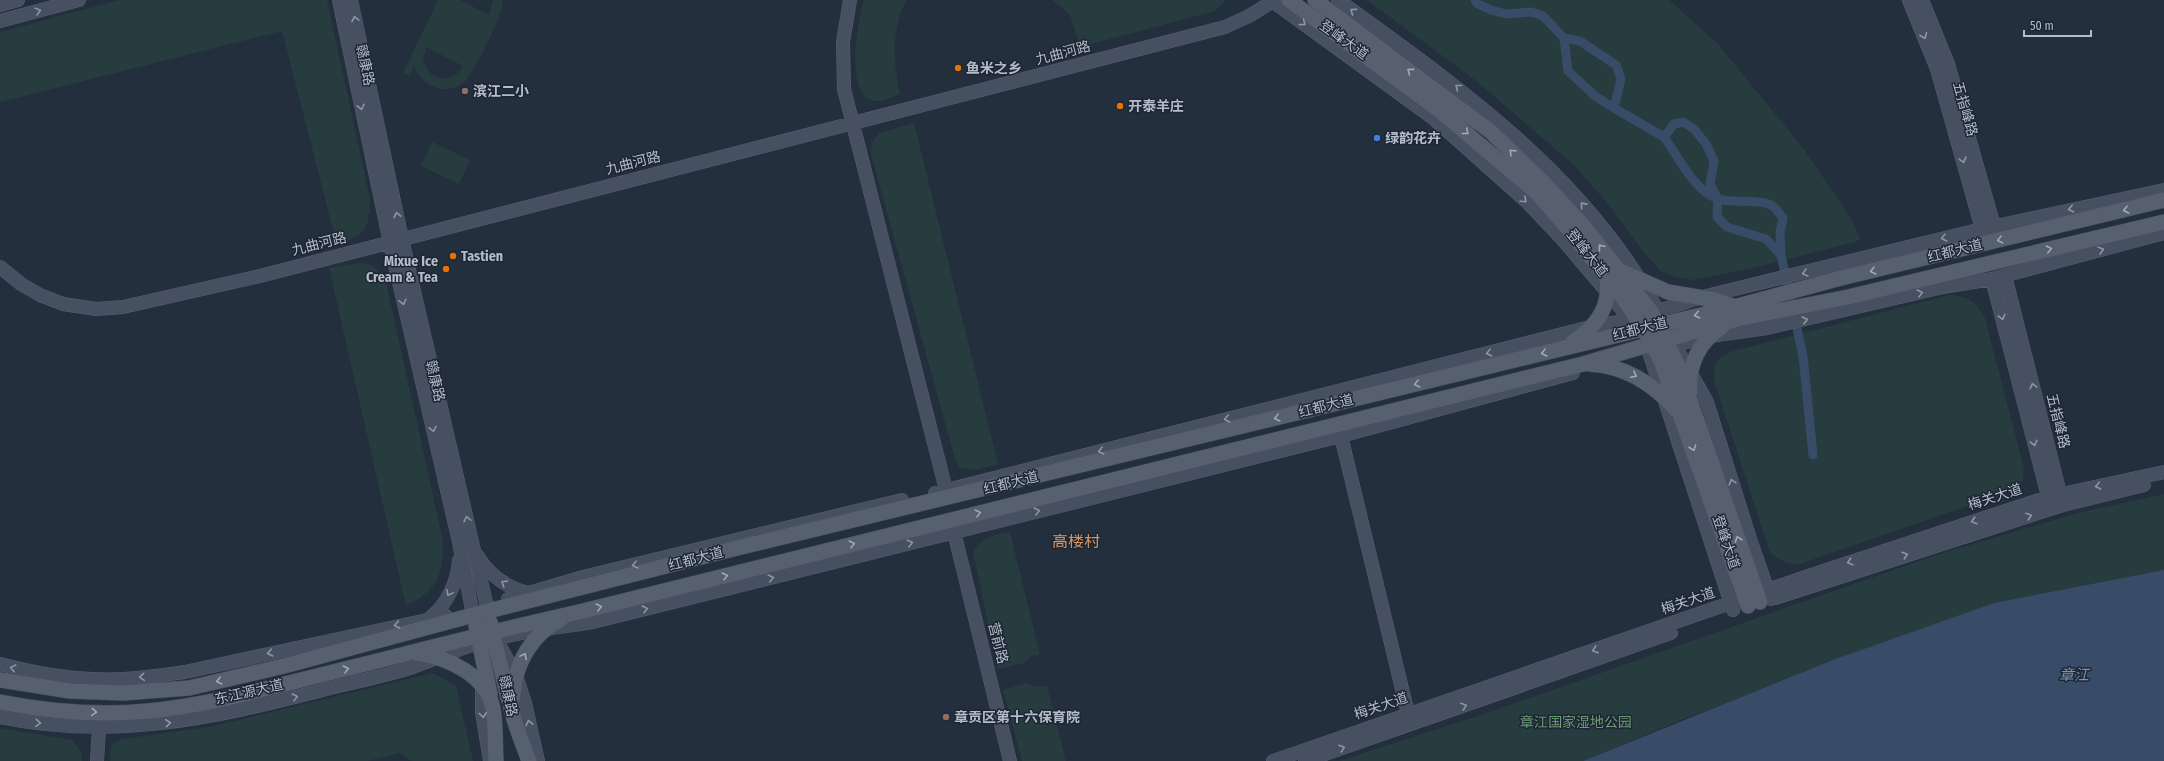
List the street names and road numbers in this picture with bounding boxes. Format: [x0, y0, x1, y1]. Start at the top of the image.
street label: 登峰大道 [1316, 17, 1372, 63]
street label: 九曲河路 [1034, 38, 1092, 68]
street label: 赣康路 [352, 43, 378, 87]
street label: 五指峰路 [1949, 80, 1981, 138]
street label: 九曲河路 [604, 148, 662, 178]
street label: 登峰大道 [1563, 226, 1611, 280]
street label: 九曲河路 [290, 229, 348, 259]
street label: 红都大道 [1926, 236, 1984, 266]
street label: 红都大道 [1611, 314, 1669, 344]
street label: 赣康路 [422, 359, 448, 403]
street label: 红都大道 [1297, 391, 1355, 421]
street label: 五指峰路 [2043, 392, 2073, 450]
street label: 红都大道 [982, 468, 1040, 498]
street label: 梅关大道 [1966, 480, 2024, 514]
street label: 登峰大道 [1709, 513, 1743, 571]
street label: 红都大道 [667, 544, 725, 574]
street label: 梅关大道 [1659, 584, 1717, 618]
street label: 营前路 [985, 621, 1011, 665]
street label: 赣康路 [495, 674, 521, 718]
street label: 东江源大道 [213, 676, 285, 708]
street label: 梅关大道 [1352, 689, 1410, 723]

